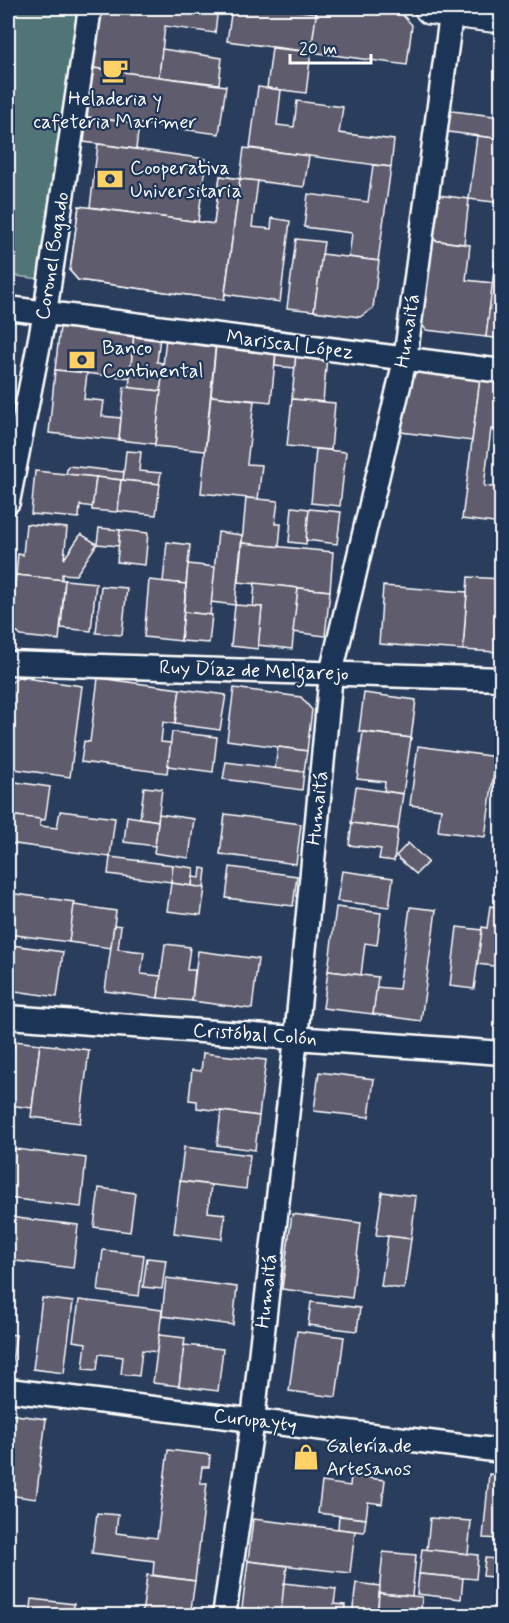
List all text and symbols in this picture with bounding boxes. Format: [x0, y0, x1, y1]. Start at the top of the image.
scale bar [290, 27, 371, 65]
text: 20 m [299, 37, 337, 61]
cafe icon: Heladeria y cafeteria Marimer [100, 55, 130, 85]
place label: Heladeria y cafeteria Marimer [33, 86, 197, 136]
place label: Cooperativa Universitaria [130, 155, 242, 205]
bank icon: Cooperativa Universitaria [95, 164, 125, 194]
street label: Coronel Bogado [30, 190, 76, 322]
street label: Humaitá [389, 292, 427, 370]
street label: Mariscal López [225, 324, 355, 366]
place label: Banco Continental [102, 335, 204, 385]
bank icon: Banco Continental [67, 345, 97, 375]
street label: Ruy Díaz de Melgarejo [159, 654, 349, 690]
street label: Humaitá [301, 769, 335, 847]
street label: Cristóbal Colón [192, 1017, 318, 1053]
street label: Humaitá [250, 1252, 284, 1330]
street label: Curupayty [212, 1402, 298, 1440]
place label: Galería de Artesanos [326, 1433, 412, 1483]
shop icon: Galería de Artesanos [291, 1442, 321, 1472]

